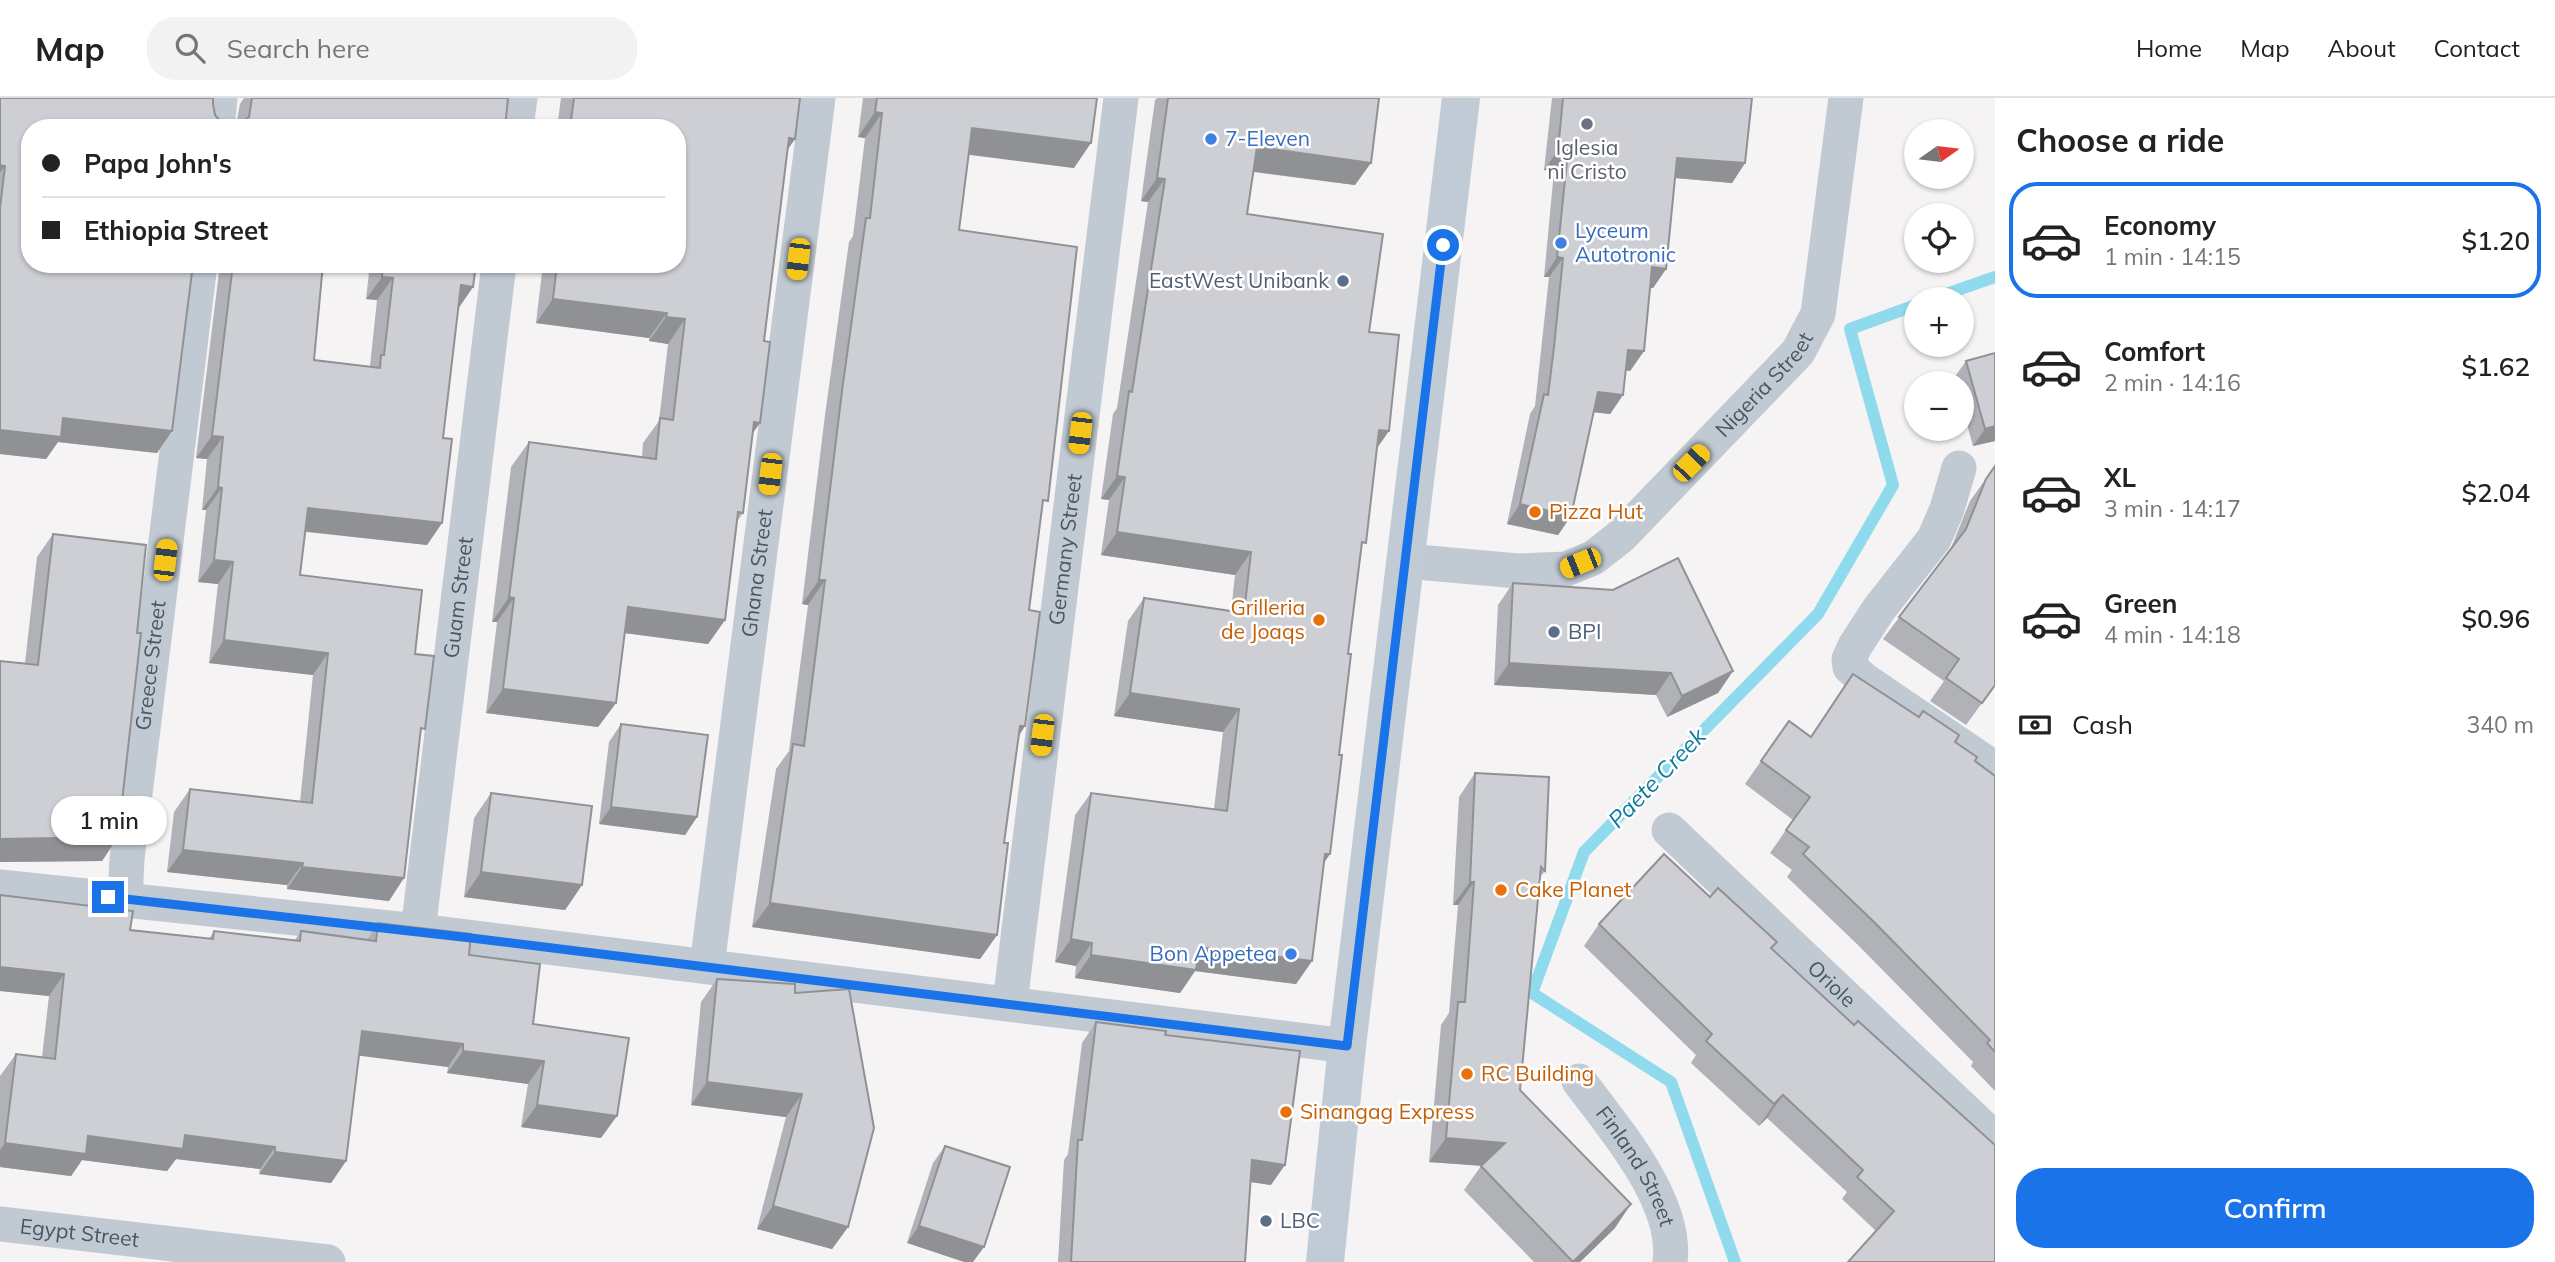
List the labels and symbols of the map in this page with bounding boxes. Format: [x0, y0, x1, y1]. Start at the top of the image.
marker: Iglesia ni Cristo [1579, 116, 1595, 132]
north arrow [1904, 119, 1974, 189]
place label: 7-Eleven [1225, 125, 1310, 151]
marker: 7-Eleven [1203, 131, 1219, 147]
place label: Iglesia ni Cristo [1547, 134, 1627, 184]
place label: Lyceum Autotronic [1575, 217, 1676, 267]
route start [1427, 229, 1459, 261]
marker: Lyceum Autotronic [1553, 235, 1569, 251]
car [786, 237, 811, 281]
place label: EastWest Unibank [1149, 267, 1329, 293]
marker: EastWest Unibank [1335, 273, 1351, 289]
street label: Nigeria Street [1709, 328, 1818, 442]
car [1068, 411, 1093, 455]
car [1669, 441, 1714, 485]
car [758, 452, 783, 496]
street label: Germany Street [1042, 472, 1087, 627]
place label: Pizza Hut [1549, 498, 1643, 524]
marker: Pizza Hut [1527, 504, 1543, 520]
street label: Ghana Street [735, 508, 777, 639]
street label: Guam Street [437, 535, 478, 660]
car [153, 538, 178, 582]
car [1557, 545, 1604, 581]
place label: Grilleria de Joaqs [1221, 594, 1305, 644]
street label: Greece Street [129, 599, 171, 732]
marker: Grilleria de Joaqs [1311, 612, 1327, 628]
place label: BPI [1568, 618, 1601, 644]
marker: BPI [1546, 624, 1562, 640]
car [1030, 713, 1055, 757]
water label: Paete Creek [1602, 721, 1712, 834]
callout: 1 min [50, 796, 166, 844]
place label: Cake Planet [1515, 876, 1631, 902]
route end [92, 881, 124, 913]
marker: Cake Planet [1493, 882, 1509, 898]
place label: Bon Appetea [1150, 940, 1277, 966]
marker: Bon Appetea [1283, 946, 1299, 962]
street label: Oriole [1803, 954, 1862, 1013]
place label: RC Building [1481, 1060, 1594, 1086]
marker: RC Building [1459, 1066, 1475, 1082]
place label: Sinangag Express [1300, 1098, 1475, 1124]
street label: Finland Street [1591, 1100, 1681, 1229]
marker: Sinangag Express [1278, 1104, 1294, 1120]
place label: LBC [1280, 1207, 1320, 1233]
street label: Egypt Street [19, 1212, 140, 1252]
marker: LBC [1258, 1213, 1274, 1229]

